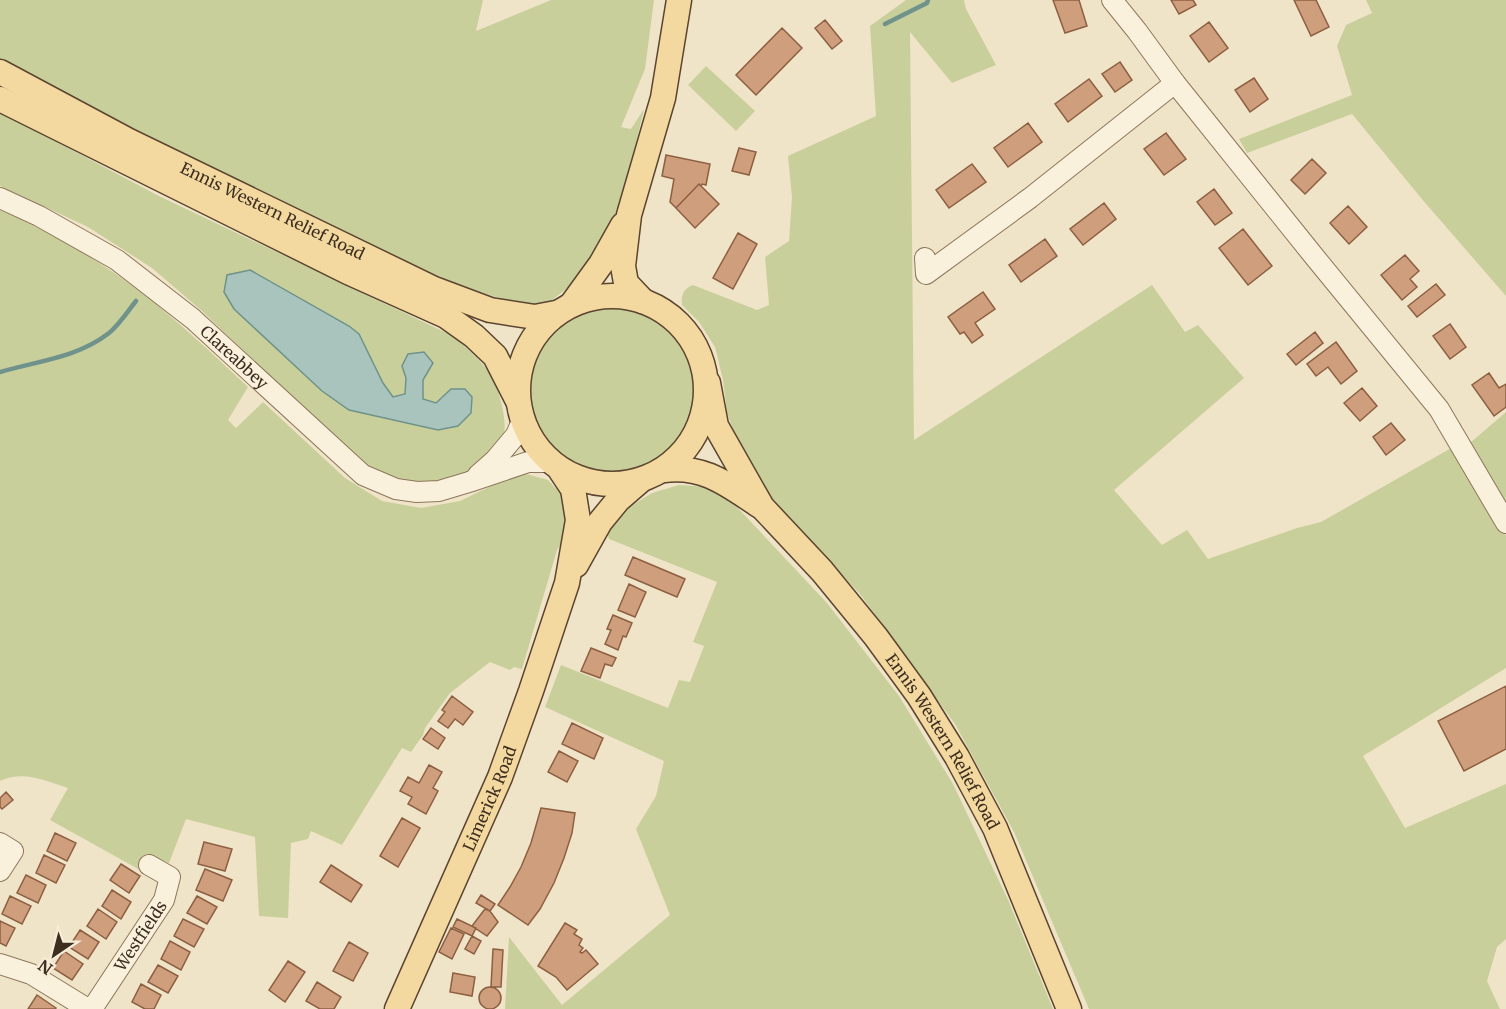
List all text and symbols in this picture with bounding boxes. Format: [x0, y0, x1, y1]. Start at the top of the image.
street label: Ennis Western Relief Road [177, 158, 368, 264]
street label: Clareabbey [196, 321, 273, 394]
street label: Ennis Western Relief Road [881, 650, 1004, 833]
street label: Limerick Road [458, 743, 520, 854]
street label: Westfields [109, 896, 171, 975]
north arrow [24, 925, 84, 985]
text: N [34, 955, 56, 979]

